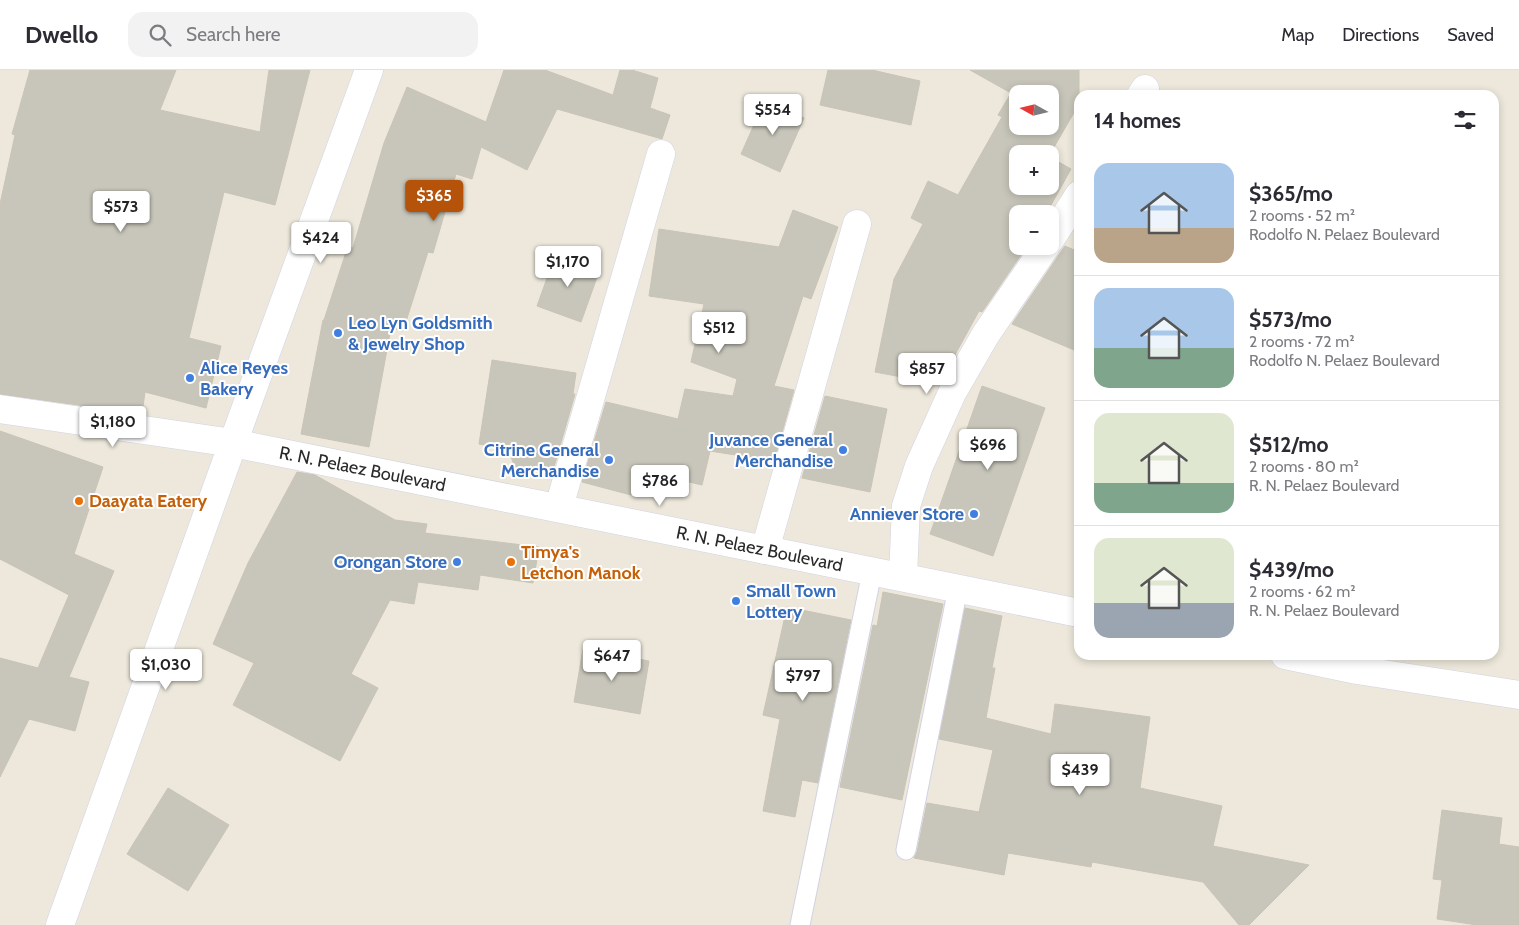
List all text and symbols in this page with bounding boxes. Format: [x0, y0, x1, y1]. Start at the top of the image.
search box [128, 12, 478, 57]
text: Dwello [25, 20, 98, 49]
icon: search [146, 21, 174, 49]
text: Search here [186, 23, 281, 46]
text: Map [1281, 24, 1314, 46]
text: Directions [1342, 24, 1419, 46]
text: Saved [1447, 24, 1494, 46]
north arrow [1009, 85, 1059, 135]
map controls [1009, 85, 1059, 255]
pin: $554 [743, 93, 803, 136]
text: $554 [755, 100, 791, 119]
icon: filters [1451, 106, 1479, 134]
text: 14 homes [1094, 108, 1181, 133]
button: + [1009, 145, 1059, 195]
pin: $365 [404, 180, 464, 222]
text: $365/mo [1249, 181, 1333, 206]
icon: home [1134, 183, 1194, 243]
text: $365 [416, 186, 452, 205]
pin: $573 [91, 190, 151, 233]
text: $573 [104, 197, 138, 216]
button: − [1009, 205, 1059, 255]
text: 2 rooms · 52 m² [1249, 206, 1355, 225]
pin: $424 [291, 222, 351, 264]
text: Rodolfo N. Pelaez Boulevard [1249, 225, 1440, 244]
text: $424 [302, 228, 340, 247]
pin: $1,170 [527, 246, 609, 288]
text: $1,170 [546, 252, 590, 271]
text: $573/mo [1249, 307, 1332, 332]
icon: home [1134, 308, 1194, 368]
place label: Leo Lyn Goldsmith & Jewelry Shop [348, 312, 493, 355]
pin: $512 [689, 312, 749, 354]
text: $512 [703, 318, 735, 337]
marker: Leo Lyn Goldsmith & Jewelry Shop [332, 327, 344, 339]
text: 2 rooms · 72 m² [1249, 332, 1354, 351]
text: Rodolfo N. Pelaez Boulevard [1249, 351, 1440, 370]
pin: $857 [897, 352, 957, 395]
place label: Alice Reyes Bakery [200, 357, 288, 400]
text: $857 [909, 359, 945, 378]
marker: Alice Reyes Bakery [184, 372, 196, 384]
pin: $1,180 [72, 406, 154, 448]
text: $1,180 [90, 412, 136, 431]
pin: $696 [958, 428, 1018, 471]
place label: Juvance General Merchandise [708, 429, 833, 472]
text: $512/mo [1249, 432, 1329, 457]
icon: home [1134, 433, 1194, 493]
text: $696 [970, 435, 1006, 454]
place label: Citrine General Merchandise [484, 439, 599, 482]
street label: R. N. Pelaez Boulevard [277, 442, 448, 496]
marker: Juvance General Merchandise [837, 444, 849, 456]
marker: Citrine General Merchandise [603, 454, 615, 466]
text: 2 rooms · 80 m² [1249, 457, 1359, 476]
pin: $786 [630, 464, 690, 507]
text: $786 [642, 471, 678, 490]
text: R. N. Pelaez Boulevard [1249, 476, 1399, 495]
place label: Daayata Eatery [89, 490, 207, 512]
marker: Daayata Eatery [73, 495, 85, 507]
place label: Anniever Store [850, 503, 964, 525]
marker: Anniever Store [968, 508, 980, 520]
street label: R. N. Pelaez Boulevard [674, 521, 845, 576]
place label: Timya's Letchon Manok [521, 541, 641, 584]
place label: Orongan Store [334, 551, 447, 573]
marker: Orongan Store [451, 556, 463, 568]
marker: Timya's Letchon Manok [505, 556, 517, 568]
text: $439/mo [1249, 557, 1334, 582]
icon: home [1134, 558, 1194, 618]
place label: Small Town Lottery [746, 580, 836, 623]
text: 2 rooms · 62 m² [1249, 582, 1356, 601]
marker: Small Town Lottery [730, 595, 742, 607]
text: R. N. Pelaez Boulevard [1249, 601, 1399, 620]
pin: $647 [582, 640, 642, 682]
text: $647 [594, 646, 630, 665]
pin: $1,030 [125, 648, 207, 691]
text: $1,030 [141, 655, 191, 674]
pin: $797 [773, 660, 833, 702]
text: $797 [786, 666, 820, 685]
pin: $439 [1050, 754, 1110, 796]
text: $439 [1062, 760, 1098, 779]

